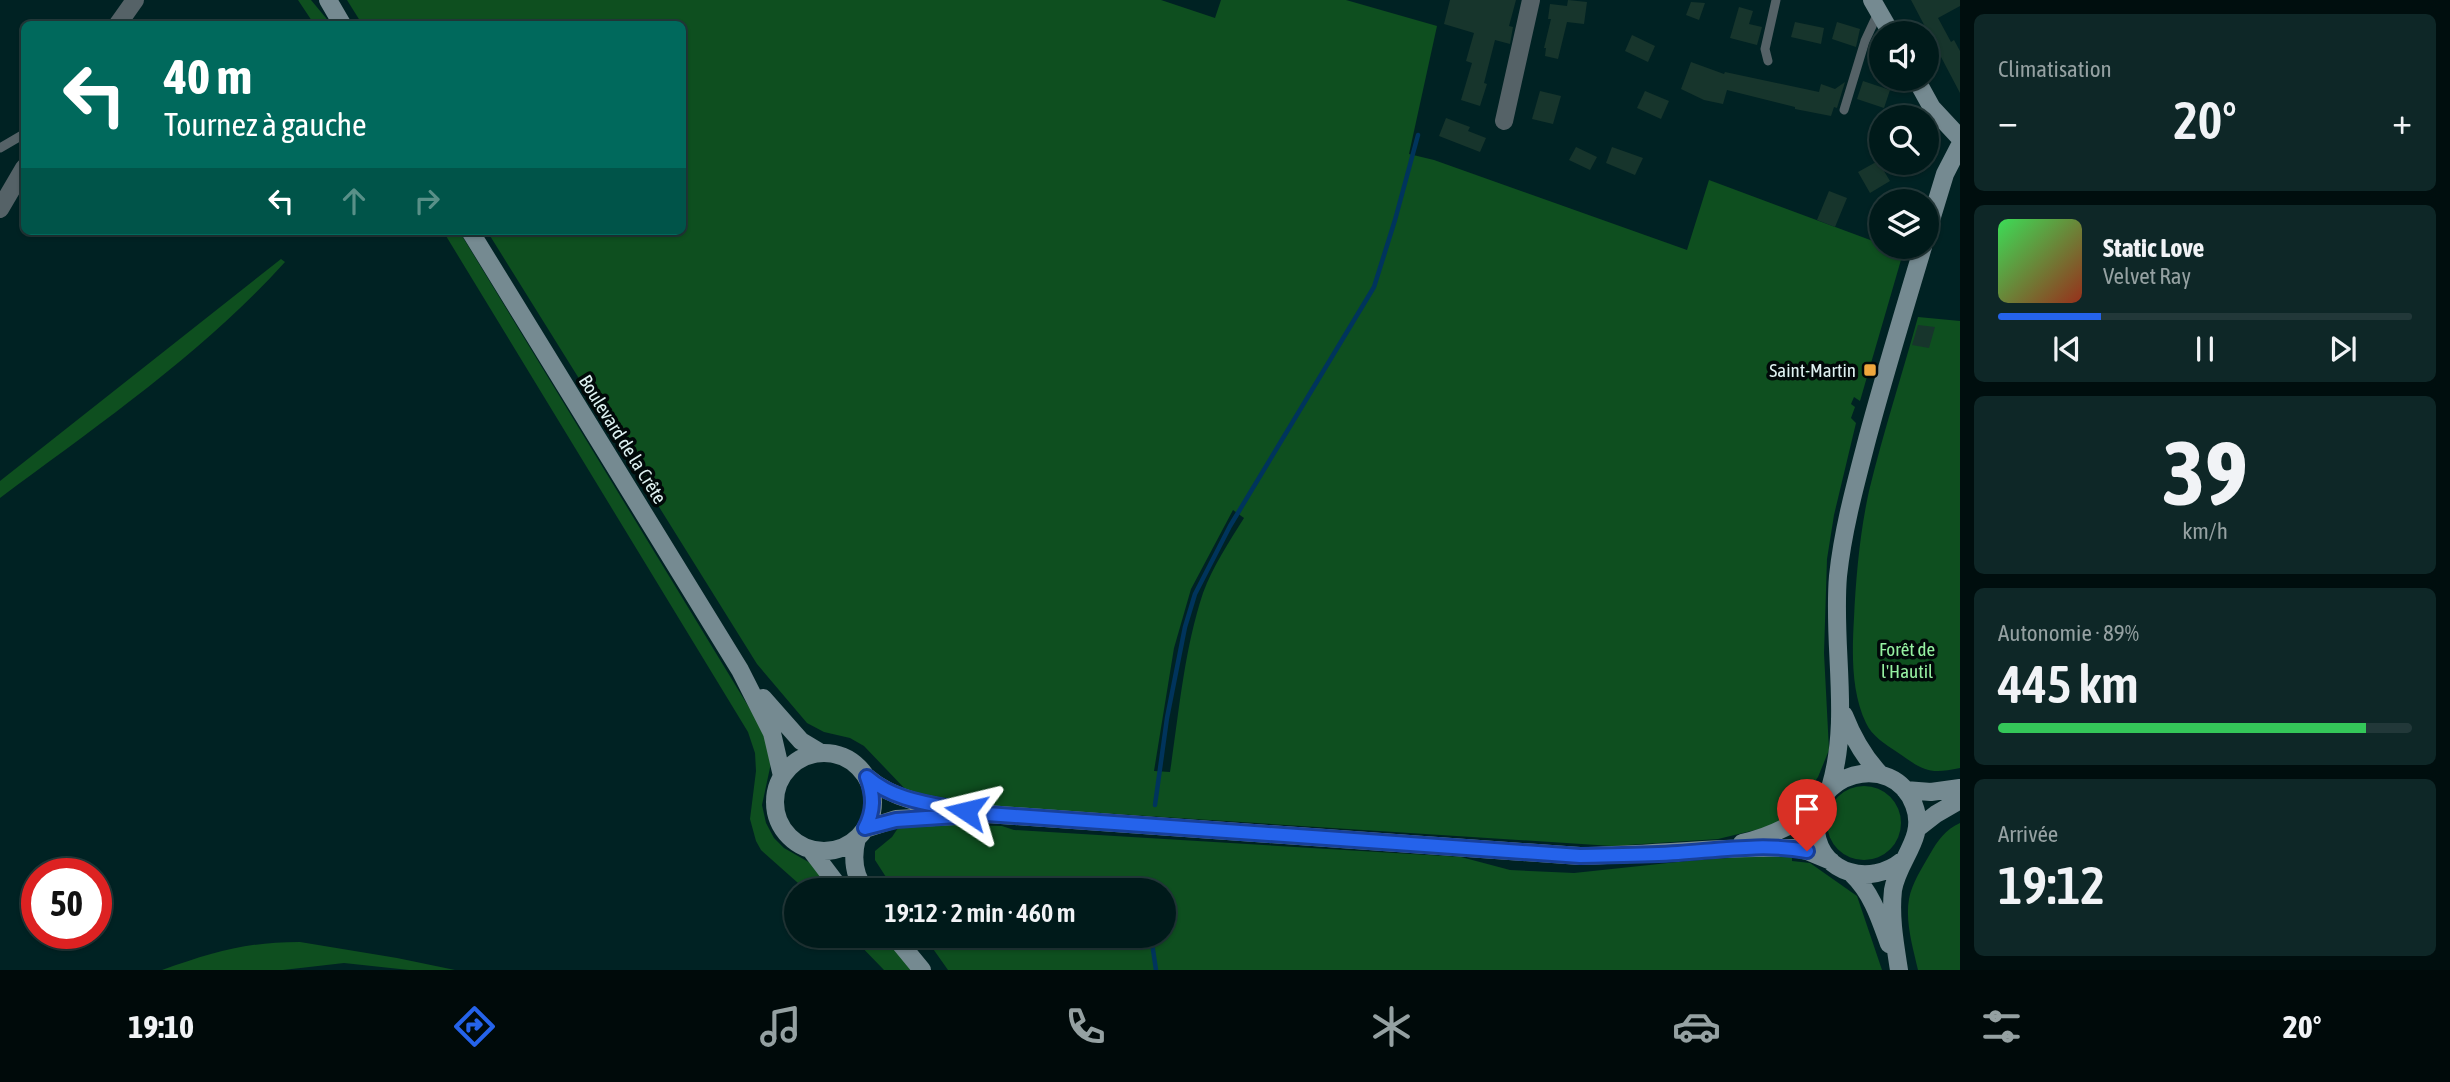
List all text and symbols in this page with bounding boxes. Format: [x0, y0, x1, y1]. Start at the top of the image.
map controls [1869, 21, 1939, 259]
button: sound [1869, 21, 1939, 91]
text: 40 m [164, 48, 252, 104]
icon: left [49, 49, 140, 140]
text: Climatisation [1998, 56, 2112, 82]
text: 20° [2173, 90, 2237, 150]
text: − [1998, 99, 2018, 142]
text: + [2392, 99, 2412, 142]
button: search [1869, 105, 1939, 175]
text: Tournez à gauche [164, 106, 367, 143]
icon: left [262, 182, 300, 220]
icon: ahead [335, 182, 373, 220]
icon: right [408, 182, 446, 220]
button: layers [1869, 189, 1939, 259]
text: Static Love [2103, 233, 2204, 263]
text: Velvet Ray [2103, 263, 2191, 289]
icon: previous [2048, 330, 2086, 368]
icon: pause [2186, 330, 2224, 368]
icon: next [2324, 330, 2362, 368]
place label: Saint-Martin [1769, 359, 1856, 381]
marker: Saint-Martin [1862, 362, 1878, 378]
street label: Boulevard de la Crête [575, 371, 671, 507]
text: 39 [2162, 420, 2248, 524]
text: km/h [2182, 518, 2228, 544]
text: Autonomie · 89% [1998, 620, 2139, 646]
park label: Forêt de l'Hautil [1879, 638, 1935, 682]
text: 445 km [1998, 654, 2139, 714]
position arrow [929, 774, 1003, 848]
pin [1777, 779, 1837, 851]
icon: arrive [1788, 790, 1826, 828]
text: Arrivée [1998, 821, 2058, 847]
text: 19:12 [1998, 855, 2105, 915]
speed limit sign: 50 [21, 858, 112, 949]
text: 19:12 · 2 min · 460 m [885, 898, 1075, 928]
icon: directions [450, 1002, 499, 1051]
icon: music [756, 1002, 805, 1051]
icon: phone [1061, 1002, 1110, 1051]
icon: climate [1367, 1002, 1416, 1051]
icon: car [1672, 1002, 1721, 1051]
icon: filters [1977, 1002, 2026, 1051]
text: 19:10 [128, 1008, 194, 1045]
text: 20° [2283, 1008, 2322, 1045]

